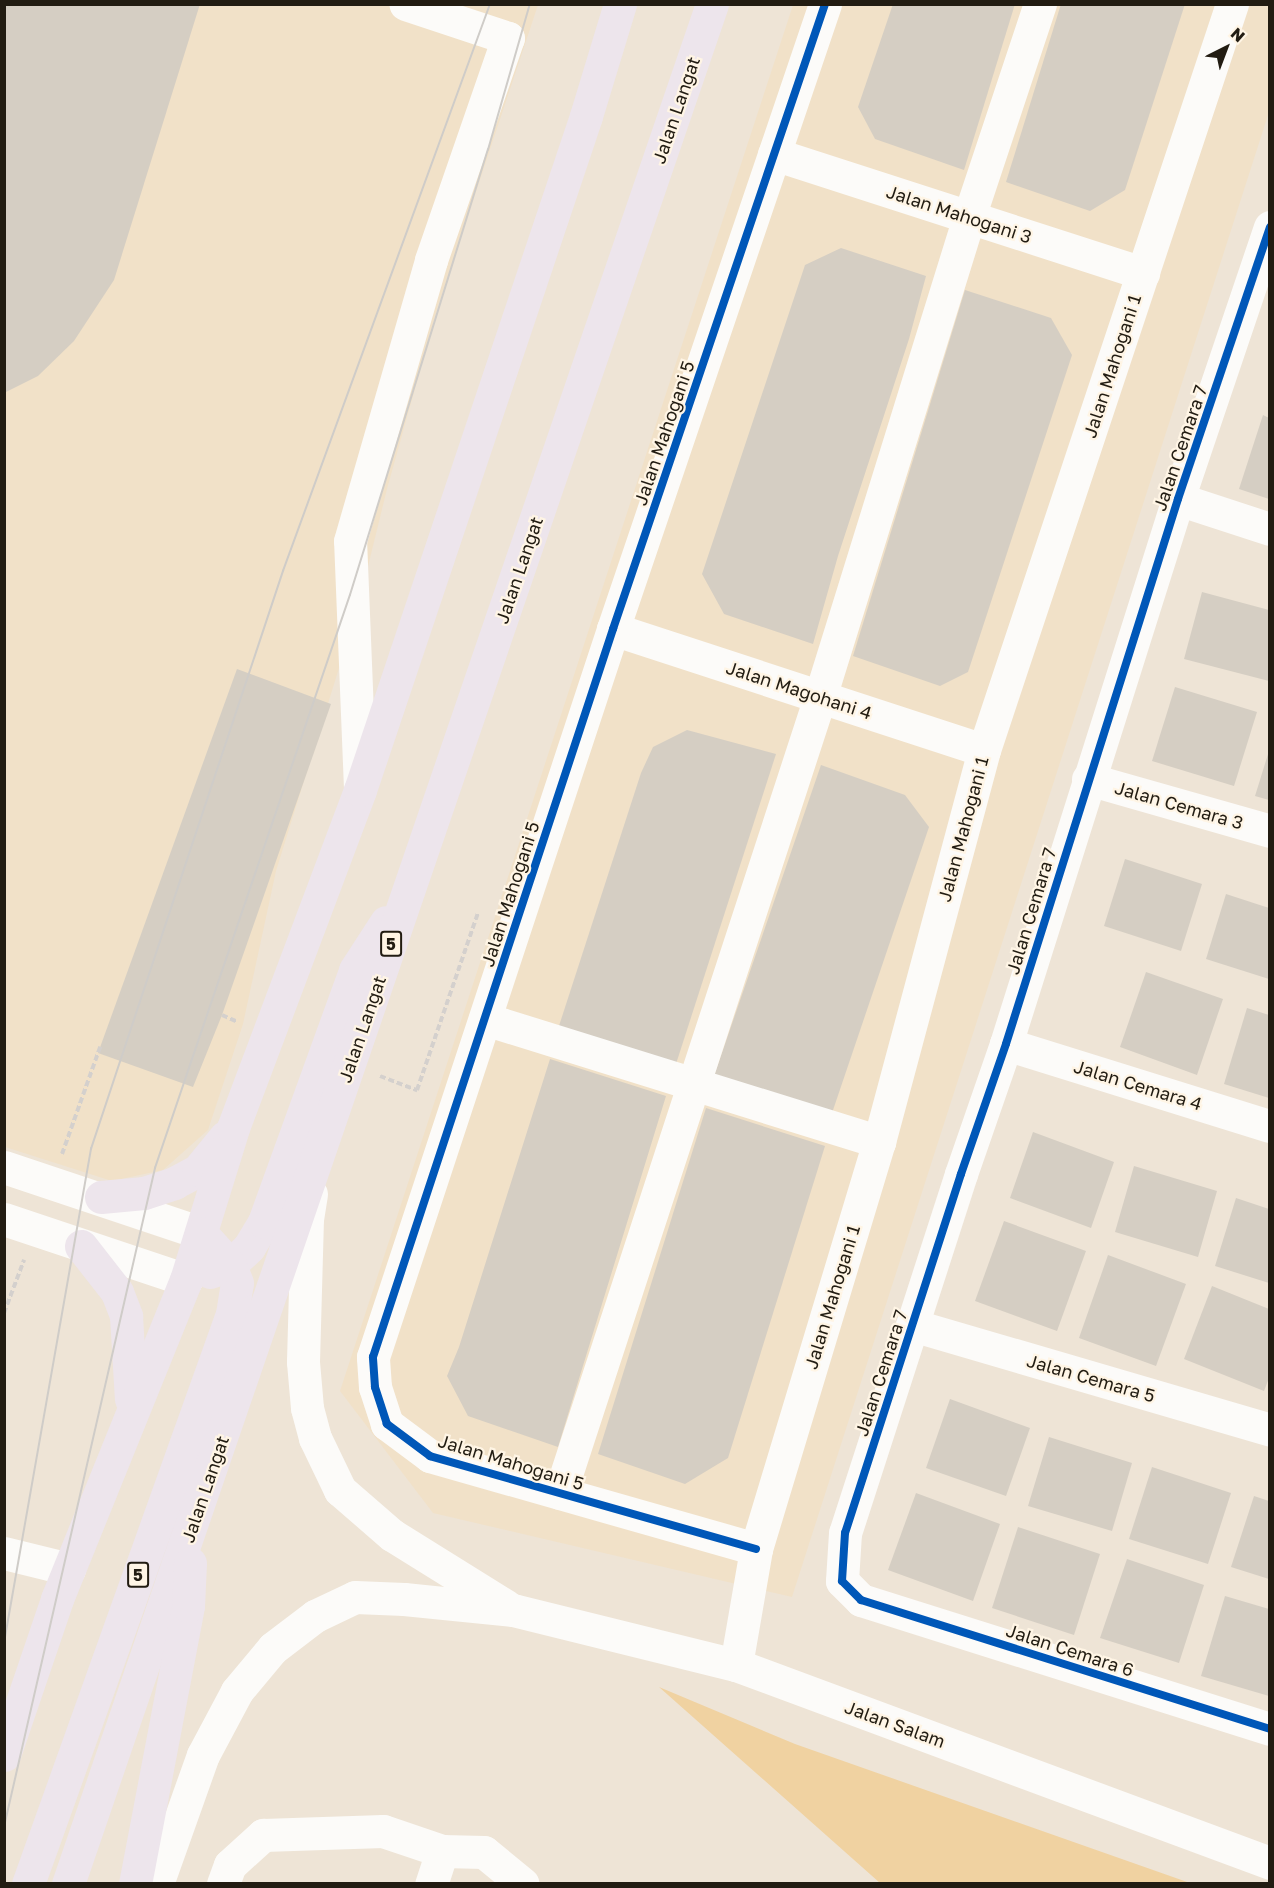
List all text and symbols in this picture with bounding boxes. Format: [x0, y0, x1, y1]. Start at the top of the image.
north arrow [1196, 18, 1256, 78]
text: N [1227, 23, 1249, 46]
street label: Jalan Langat [648, 54, 704, 166]
street label: Jalan Mahogani 3 [884, 180, 1034, 248]
street label: Jalan Mahogani 1 [1079, 292, 1145, 440]
street label: Jalan Mahogani 5 [629, 358, 699, 508]
street label: Jalan Cemara 7 [1148, 382, 1212, 514]
street label: Jalan Langat [491, 514, 547, 626]
street label: Jalan Magohani 4 [723, 656, 875, 724]
street label: Jalan Mahogani 1 [933, 754, 993, 904]
street label: Jalan Cemara 3 [1112, 776, 1246, 834]
street label: Jalan Mahogani 5 [476, 819, 544, 969]
street label: Jalan Cemara 7 [1001, 845, 1061, 977]
road number: 5 [379, 931, 403, 957]
street label: Jalan Langat [334, 973, 390, 1085]
street label: Jalan Cemara 4 [1071, 1055, 1205, 1115]
street label: Jalan Mahogani 1 [800, 1222, 864, 1372]
street label: Jalan Cemara 7 [850, 1307, 912, 1439]
street label: Jalan Cemara 5 [1024, 1349, 1158, 1407]
street label: Jalan Mahogani 5 [436, 1430, 586, 1494]
street label: Jalan Langat [177, 1433, 233, 1545]
road number: 5 [126, 1562, 150, 1588]
street label: Jalan Cemara 6 [1003, 1619, 1137, 1681]
street label: Jalan Salam [842, 1696, 948, 1752]

